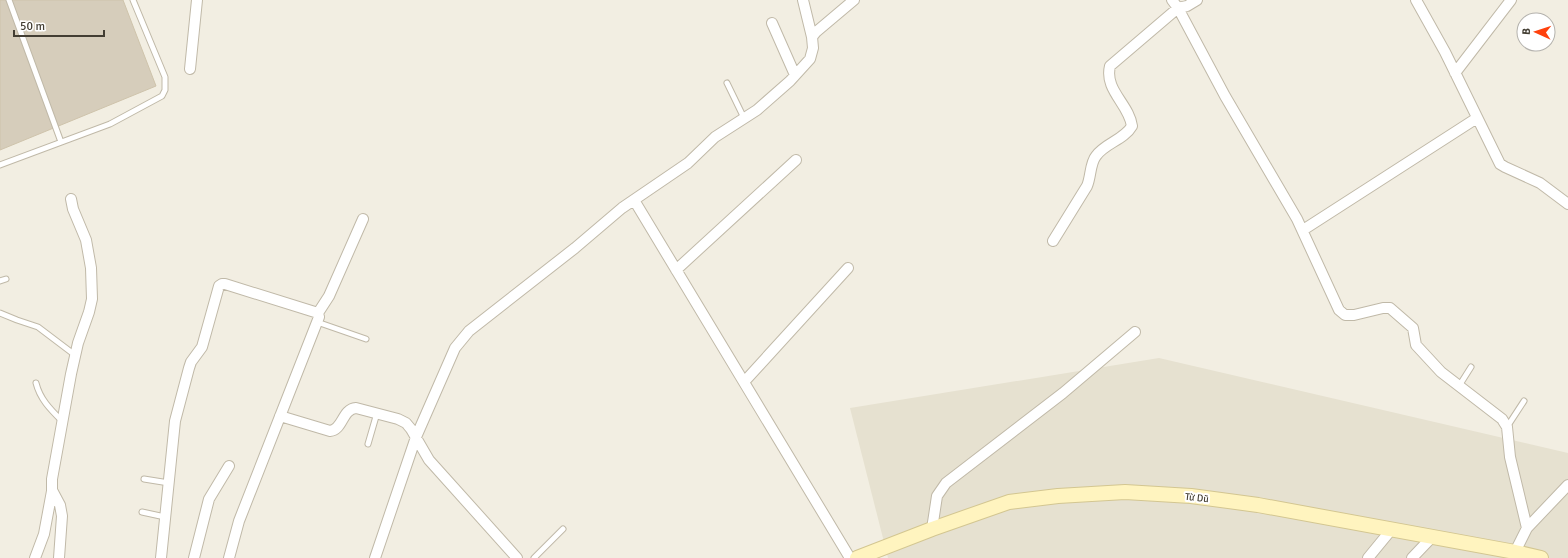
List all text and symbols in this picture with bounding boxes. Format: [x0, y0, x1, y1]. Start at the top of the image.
scale bar [14, 12, 104, 38]
north arrow [1516, 12, 1556, 52]
text: 50 m [20, 19, 45, 34]
text: B [1520, 28, 1533, 35]
street label: Từ Dũ [1184, 491, 1209, 505]

